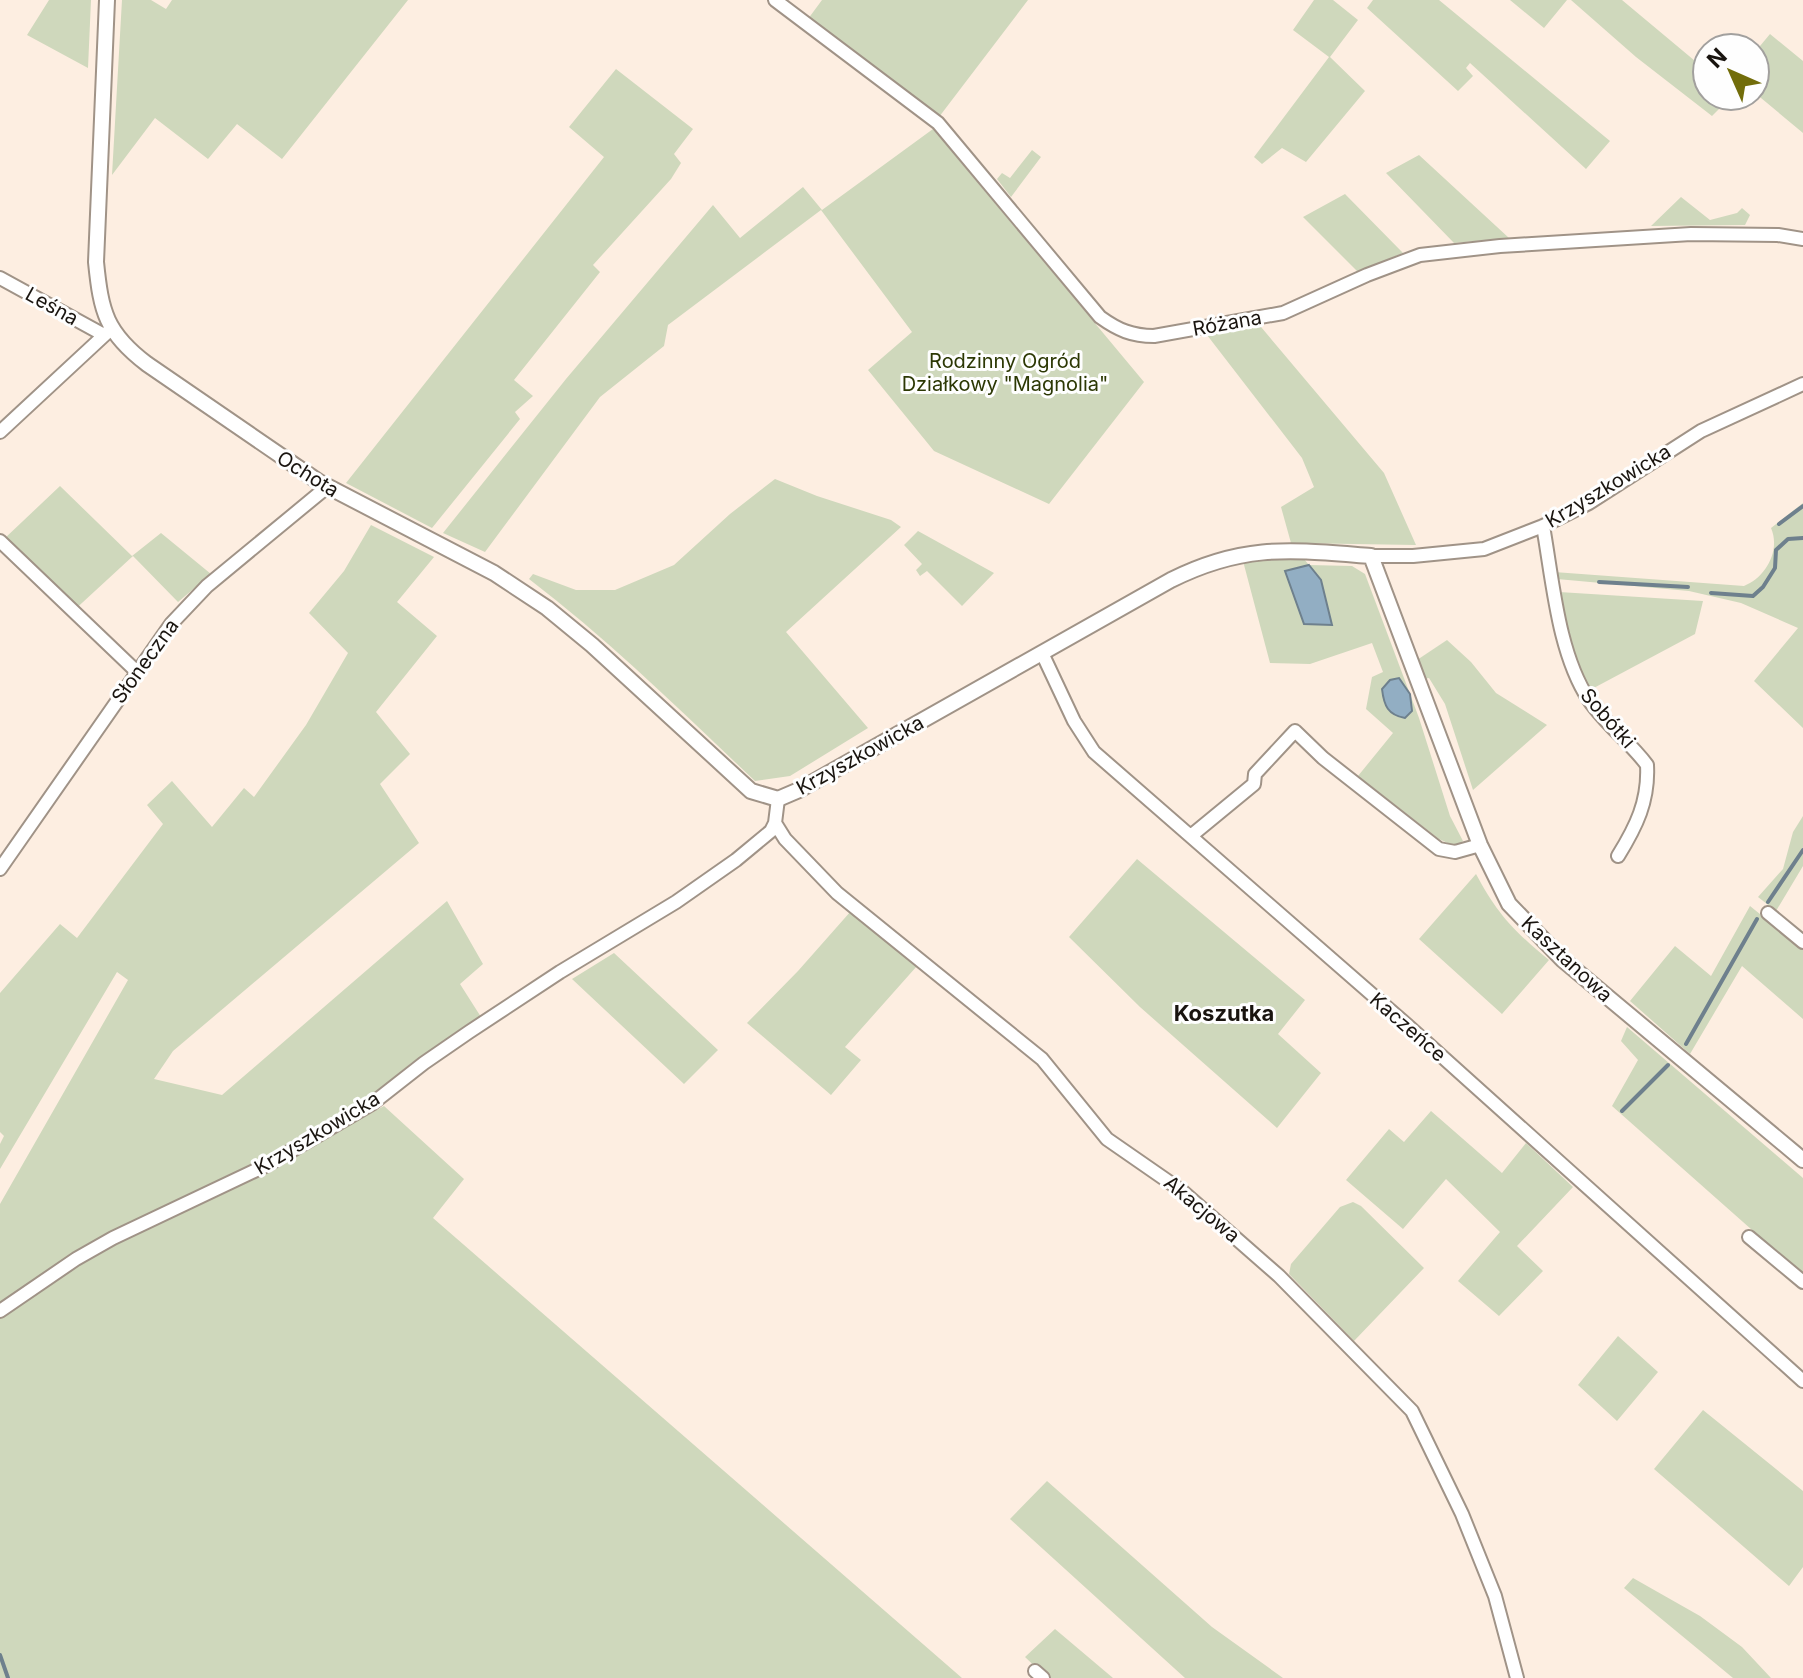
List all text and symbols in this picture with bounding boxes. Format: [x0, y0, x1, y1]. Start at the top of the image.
north arrow [1691, 32, 1771, 112]
text: N [1702, 43, 1732, 73]
street label: Leśna [21, 282, 83, 330]
street label: Różana [1191, 305, 1263, 341]
park label: Rodzinny Ogród Działkowy "Magnolia" [902, 349, 1108, 396]
street label: Krzyszkowicka [1541, 439, 1675, 533]
street label: Ochota [273, 446, 343, 502]
street label: Słoneczna [106, 614, 184, 708]
street label: Sobótki [1576, 683, 1640, 753]
street label: Krzyszkowicka [792, 710, 928, 800]
street label: Kasztanowa [1517, 911, 1617, 1007]
street label: Kaczeńce [1365, 987, 1451, 1067]
district label: Koszutka [1174, 1000, 1274, 1026]
street label: Krzyszkowicka [250, 1086, 384, 1180]
street label: Akacjowa [1159, 1170, 1245, 1248]

